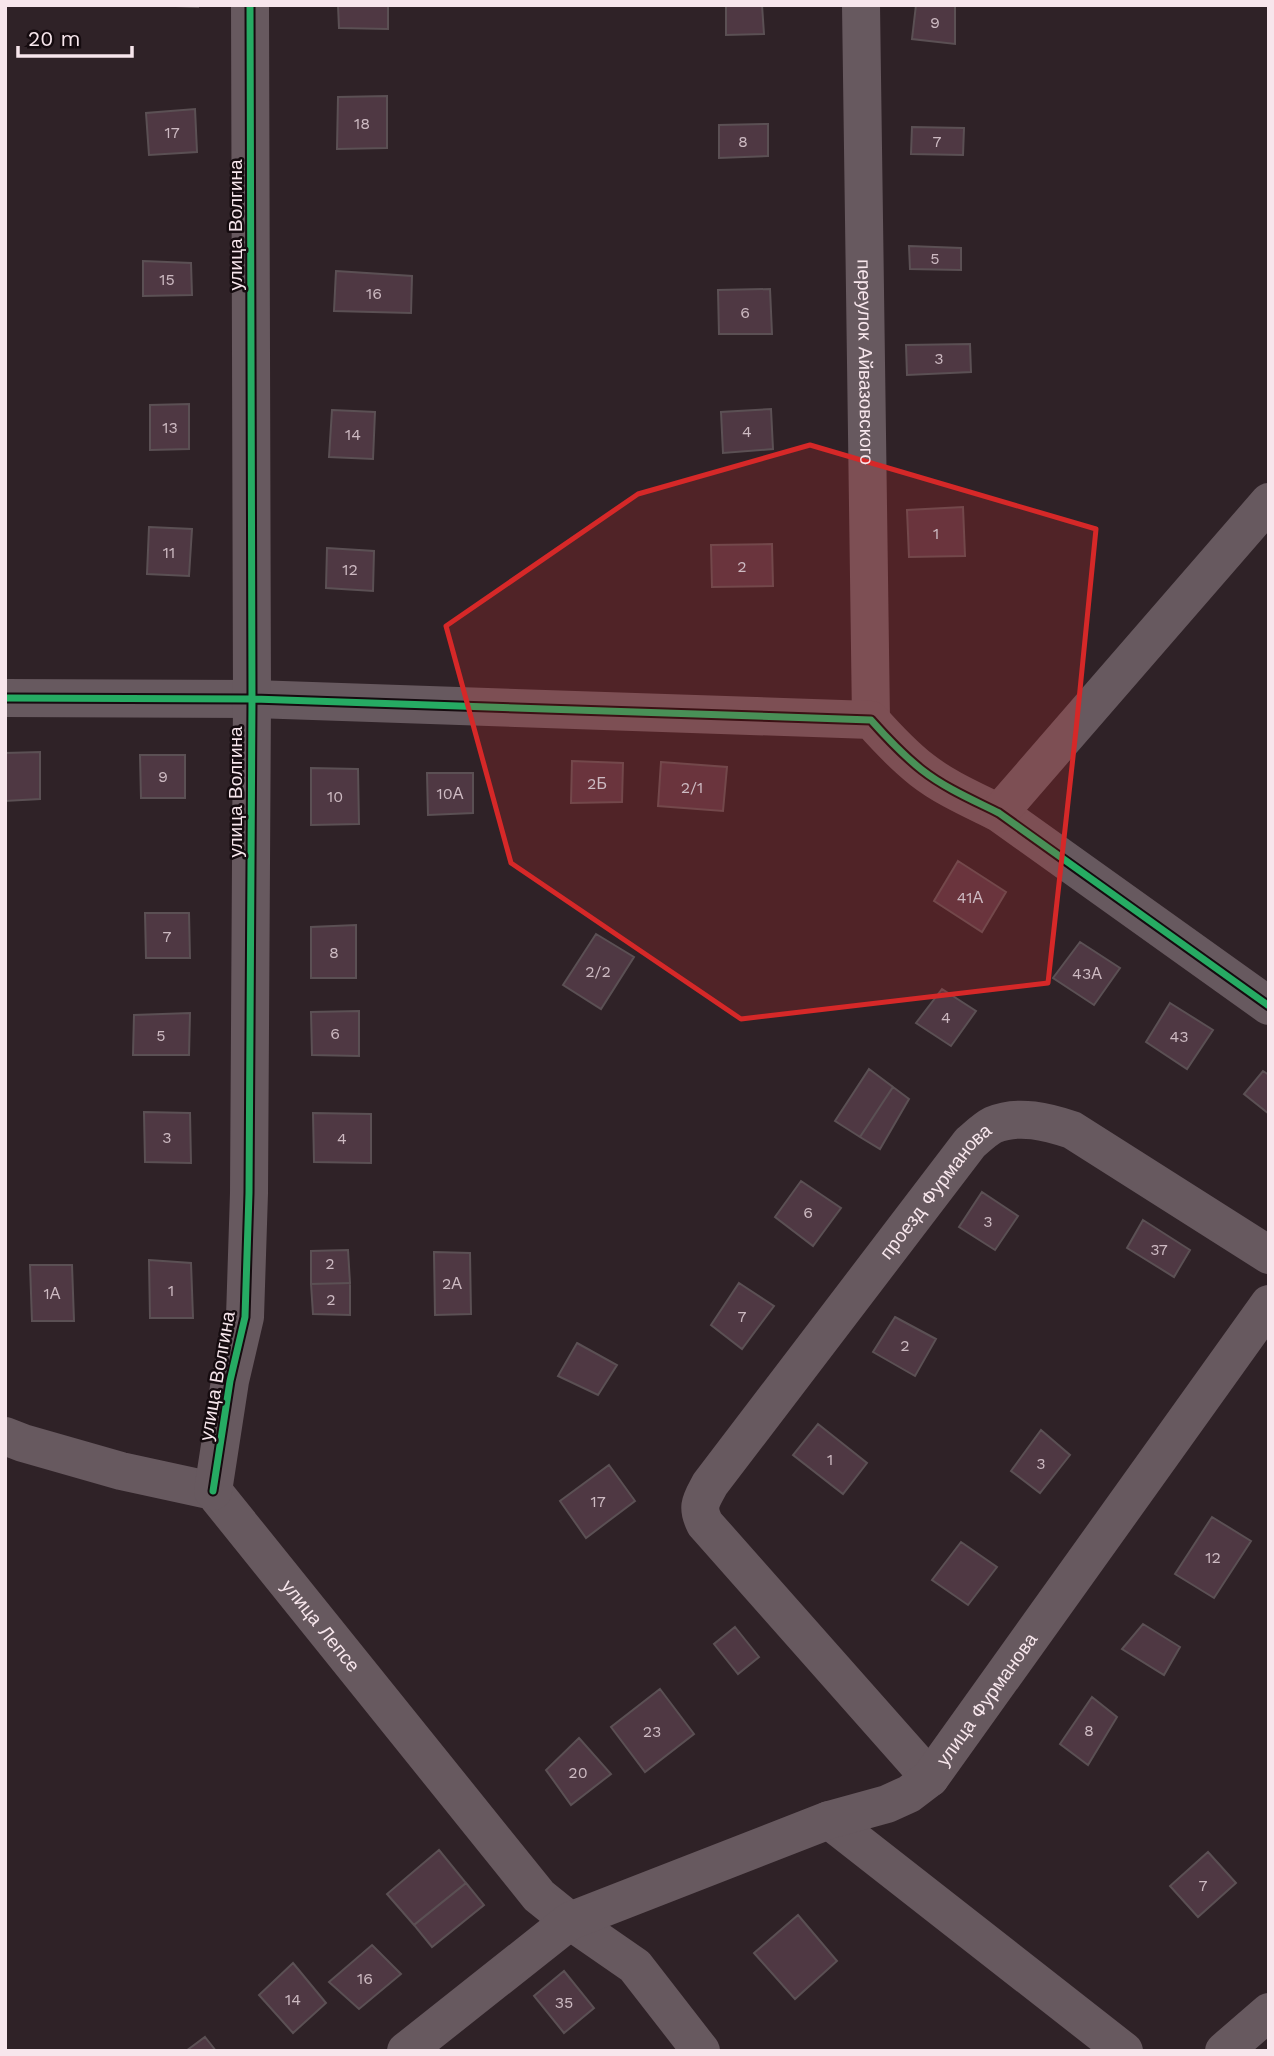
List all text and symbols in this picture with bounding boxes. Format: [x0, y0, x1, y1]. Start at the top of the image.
house number: 9 [930, 13, 940, 32]
scale bar [18, 14, 131, 58]
text: 20 m [28, 26, 80, 51]
house number: 18 [354, 114, 370, 133]
house number: 17 [164, 123, 180, 142]
house number: 8 [738, 132, 748, 151]
house number: 7 [933, 132, 942, 151]
street label: улица Волгина [224, 159, 247, 291]
house number: 5 [930, 249, 940, 268]
street label: переулок Айвазовского [853, 259, 879, 465]
house number: 15 [159, 270, 175, 289]
house number: 16 [366, 284, 382, 303]
house number: 6 [740, 303, 750, 322]
house number: 3 [934, 349, 944, 368]
house number: 13 [162, 418, 178, 437]
house number: 4 [742, 422, 752, 441]
house number: 14 [345, 425, 361, 444]
house number: 1 [933, 524, 939, 543]
house number: 11 [163, 543, 175, 562]
house number: 2 [737, 557, 747, 576]
house number: 12 [342, 560, 358, 579]
street label: улица Волгина [224, 726, 247, 858]
house number: 9 [158, 767, 168, 786]
house number: 2Б [587, 774, 607, 793]
house number: 2/1 [681, 778, 703, 797]
house number: 10А [437, 784, 464, 803]
house number: 10 [327, 787, 343, 806]
house number: 41А [957, 888, 984, 907]
house number: 7 [163, 927, 172, 946]
house number: 8 [329, 943, 339, 962]
house number: 2/2 [585, 962, 611, 981]
house number: 43А [1072, 964, 1102, 983]
house number: 4 [941, 1008, 951, 1027]
house number: 6 [330, 1024, 340, 1043]
house number: 5 [156, 1026, 166, 1045]
house number: 43 [1169, 1027, 1189, 1046]
street label: проезд Фурманова [874, 1118, 996, 1263]
house number: 3 [162, 1128, 172, 1147]
house number: 4 [337, 1129, 347, 1148]
house number: 6 [803, 1203, 813, 1222]
house number: 3 [983, 1212, 993, 1231]
house number: 37 [1150, 1240, 1168, 1259]
house number: 2 [325, 1254, 335, 1273]
house number: 2А [442, 1274, 462, 1293]
house number: 1 [168, 1281, 174, 1300]
house number: 1А [44, 1284, 61, 1303]
house number: 2 [326, 1290, 336, 1309]
house number: 7 [738, 1307, 747, 1326]
street label: улица Волгина [194, 1309, 240, 1443]
house number: 2 [900, 1336, 910, 1355]
house number: 1 [827, 1450, 833, 1469]
house number: 3 [1036, 1454, 1046, 1473]
house number: 17 [590, 1492, 606, 1511]
house number: 12 [1205, 1548, 1221, 1567]
street label: улица Лепсе [277, 1575, 365, 1676]
street label: улица Фурманова [931, 1628, 1042, 1770]
house number: 8 [1084, 1721, 1094, 1740]
house number: 23 [643, 1722, 661, 1741]
house number: 20 [568, 1763, 588, 1782]
house number: 7 [1199, 1876, 1208, 1895]
house number: 16 [357, 1969, 373, 1988]
house number: 14 [285, 1990, 301, 2009]
house number: 35 [555, 1993, 573, 2012]

